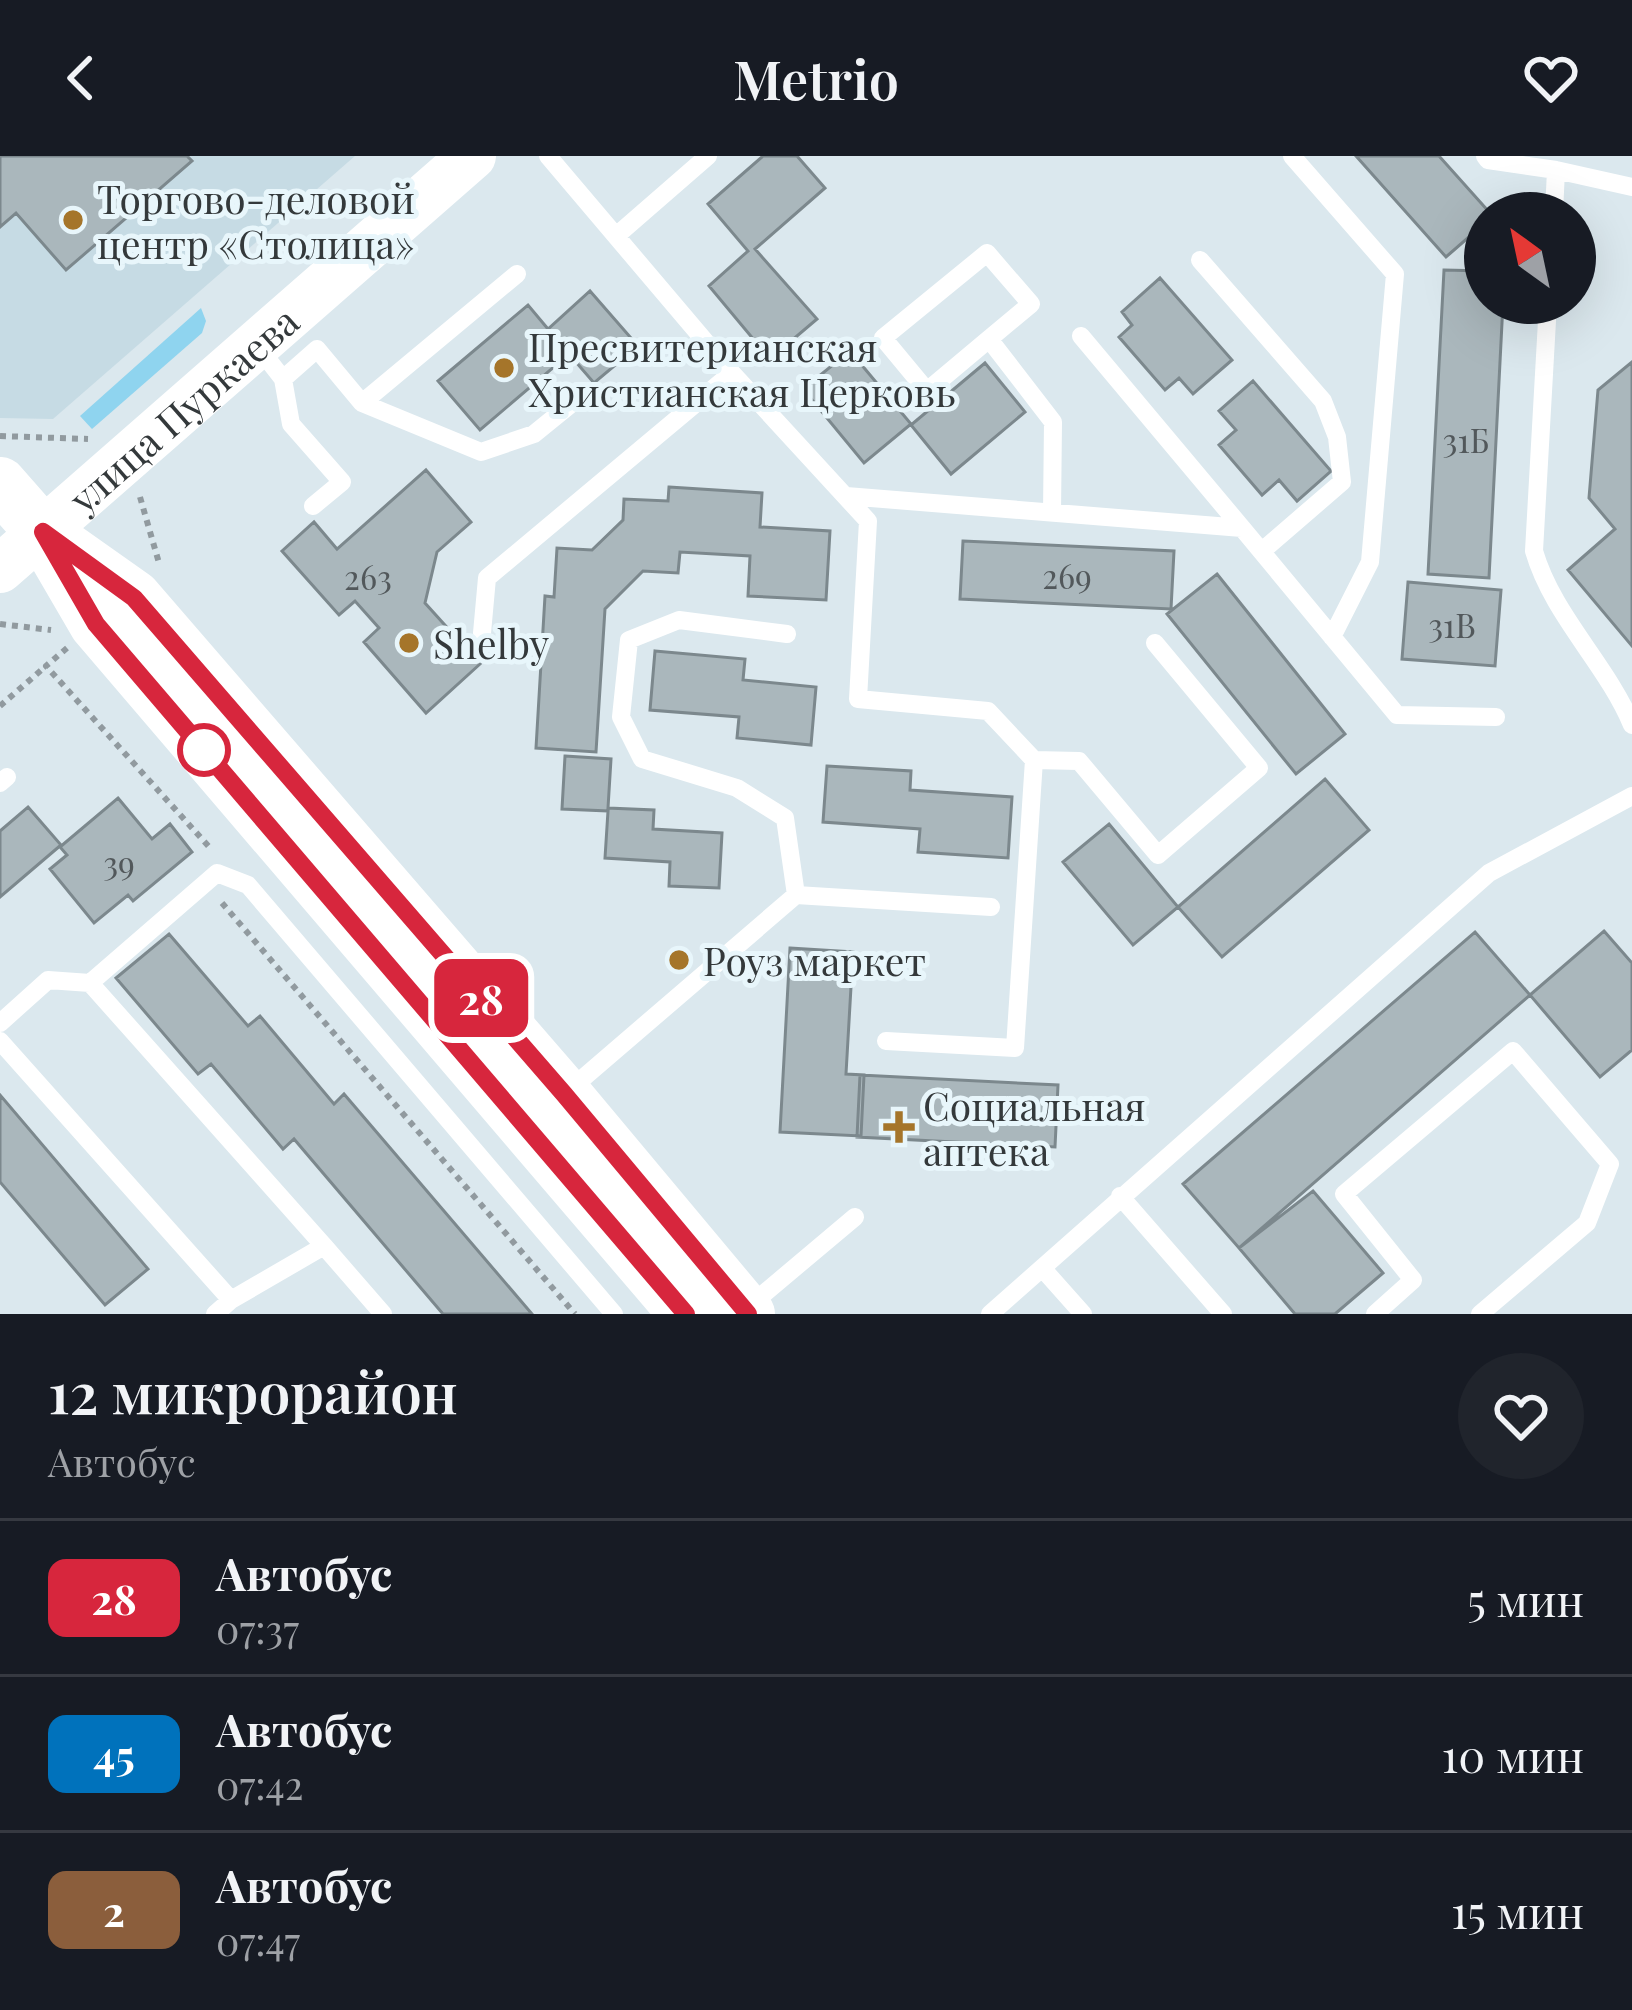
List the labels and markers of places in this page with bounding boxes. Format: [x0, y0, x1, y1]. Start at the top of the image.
place label: Торгово-деловой центр «Столица» [97, 172, 415, 269]
marker: Торгово-деловой центр «Столица» [60, 207, 86, 233]
place label: Пресвитерианская Христианская Церковь [528, 320, 955, 417]
marker: Пресвитерианская Христианская Церковь [491, 355, 517, 381]
place label: Shelby [433, 617, 549, 669]
marker: Shelby [396, 630, 422, 656]
unlabelled marker [179, 725, 229, 775]
place label: Роуз маркет [703, 934, 926, 986]
marker: Роуз маркет [666, 947, 692, 973]
place label: Социальная аптека [923, 1079, 1146, 1176]
marker: Социальная аптека [886, 1114, 912, 1140]

